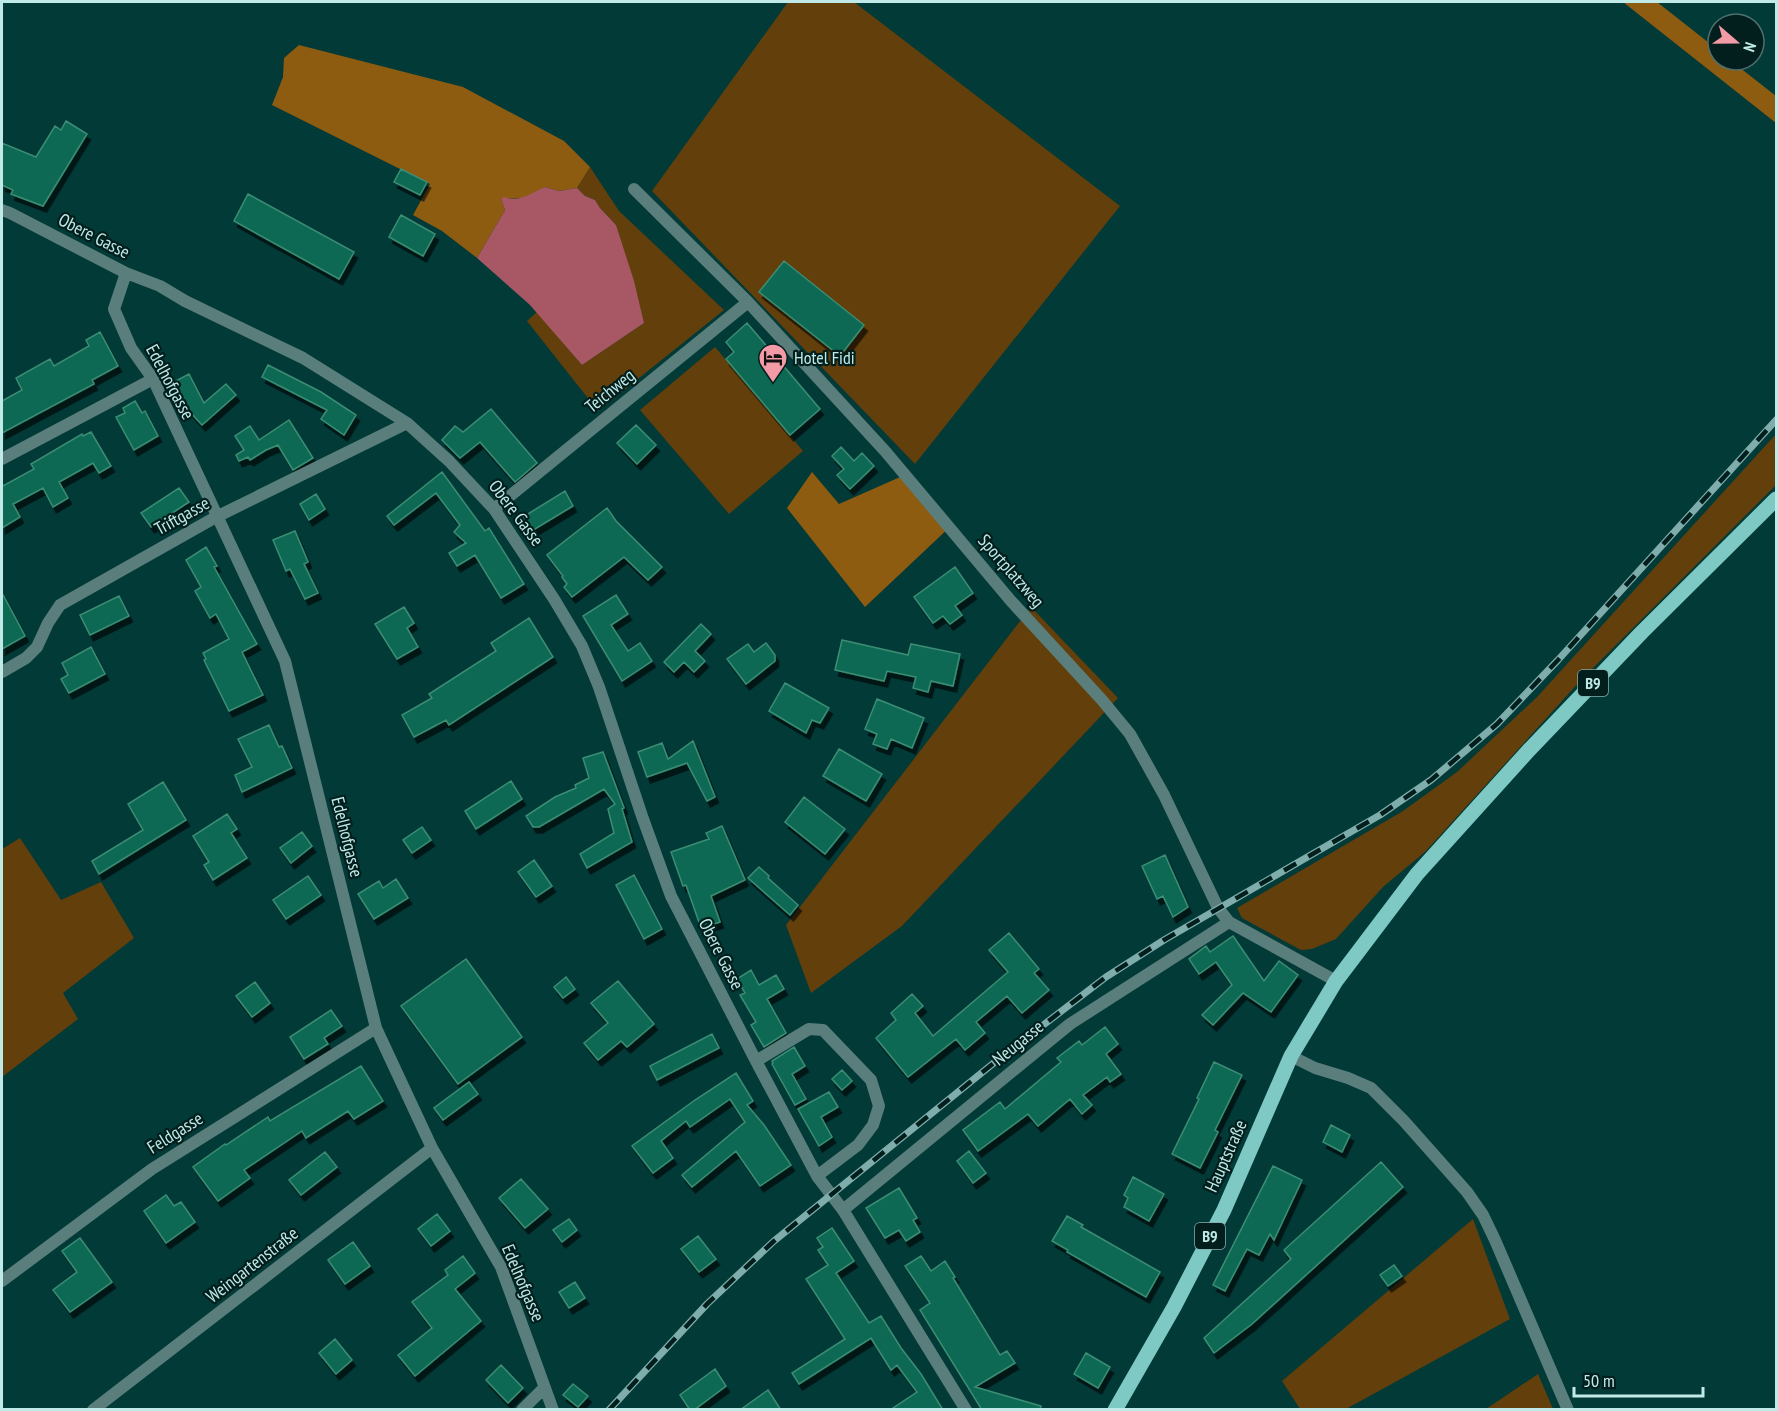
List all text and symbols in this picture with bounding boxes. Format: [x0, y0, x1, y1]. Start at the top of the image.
north arrow [1706, 12, 1766, 72]
text: N [1739, 40, 1761, 55]
street label: Obere Gasse [55, 208, 134, 263]
street label: Edelhofgasse [141, 340, 200, 423]
hotel icon: Hotel Fidi [757, 342, 789, 384]
place label: Hotel Fidi [794, 346, 855, 369]
street label: Teichweg [580, 364, 639, 418]
street label: Obere Gasse [484, 475, 549, 550]
street label: Triftgasse [150, 491, 213, 540]
street label: Sportplatzweg [973, 529, 1050, 612]
road number: B9 [1578, 670, 1608, 696]
street label: Edelhofgasse [326, 794, 369, 879]
street label: Obere Gasse [694, 914, 749, 993]
street label: Neugasse [987, 1015, 1048, 1070]
street label: Feldgasse [143, 1107, 207, 1159]
street label: Hauptstraße [1199, 1116, 1252, 1196]
street label: Weingartenstraße [201, 1222, 302, 1308]
road number: B9 [1195, 1223, 1225, 1249]
street label: Edelhofgasse [497, 1241, 550, 1325]
scale bar [1574, 1360, 1703, 1398]
text: 50 m [1583, 1369, 1615, 1392]

